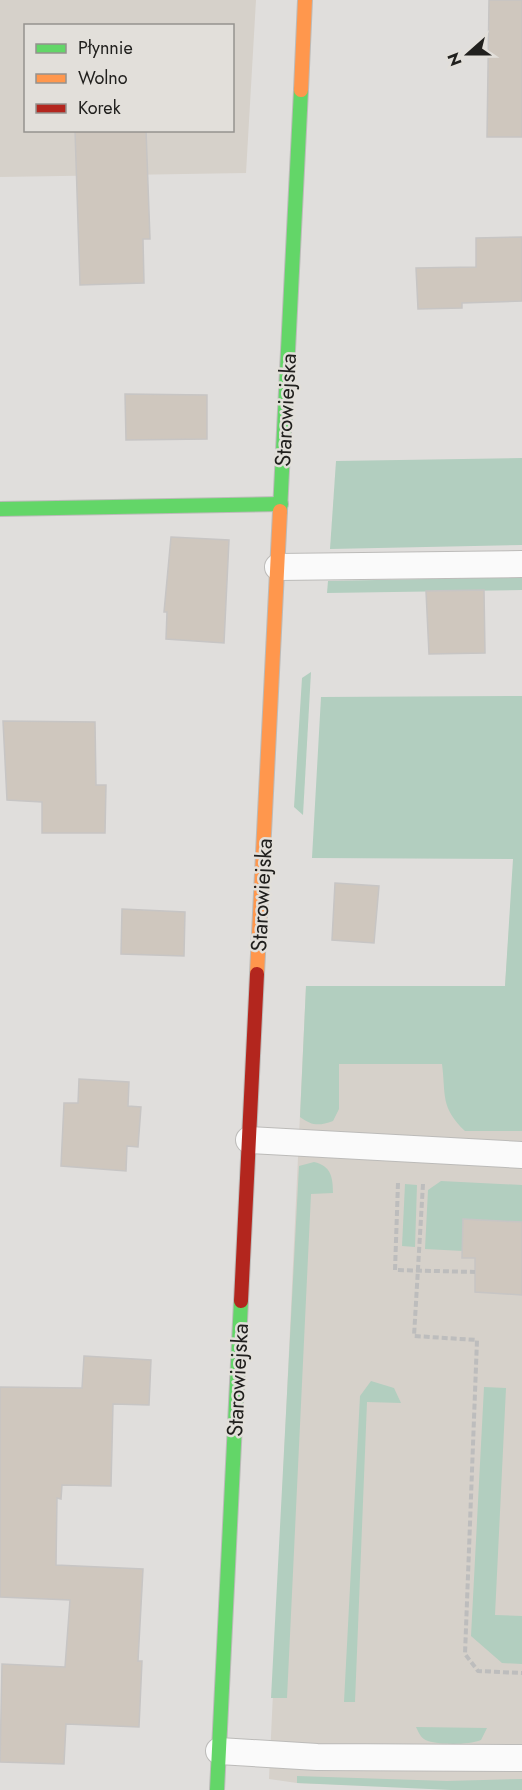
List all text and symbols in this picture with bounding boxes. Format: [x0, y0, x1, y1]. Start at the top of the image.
legend [24, 24, 234, 132]
north arrow [438, 24, 498, 84]
text: Płynnie [78, 35, 133, 61]
text: N [441, 49, 467, 69]
text: Wolno [78, 65, 128, 91]
text: Korek [78, 95, 121, 121]
street label: Starowiejska [266, 353, 304, 467]
street label: Starowiejska [242, 838, 280, 952]
street label: Starowiejska [218, 1323, 256, 1437]

